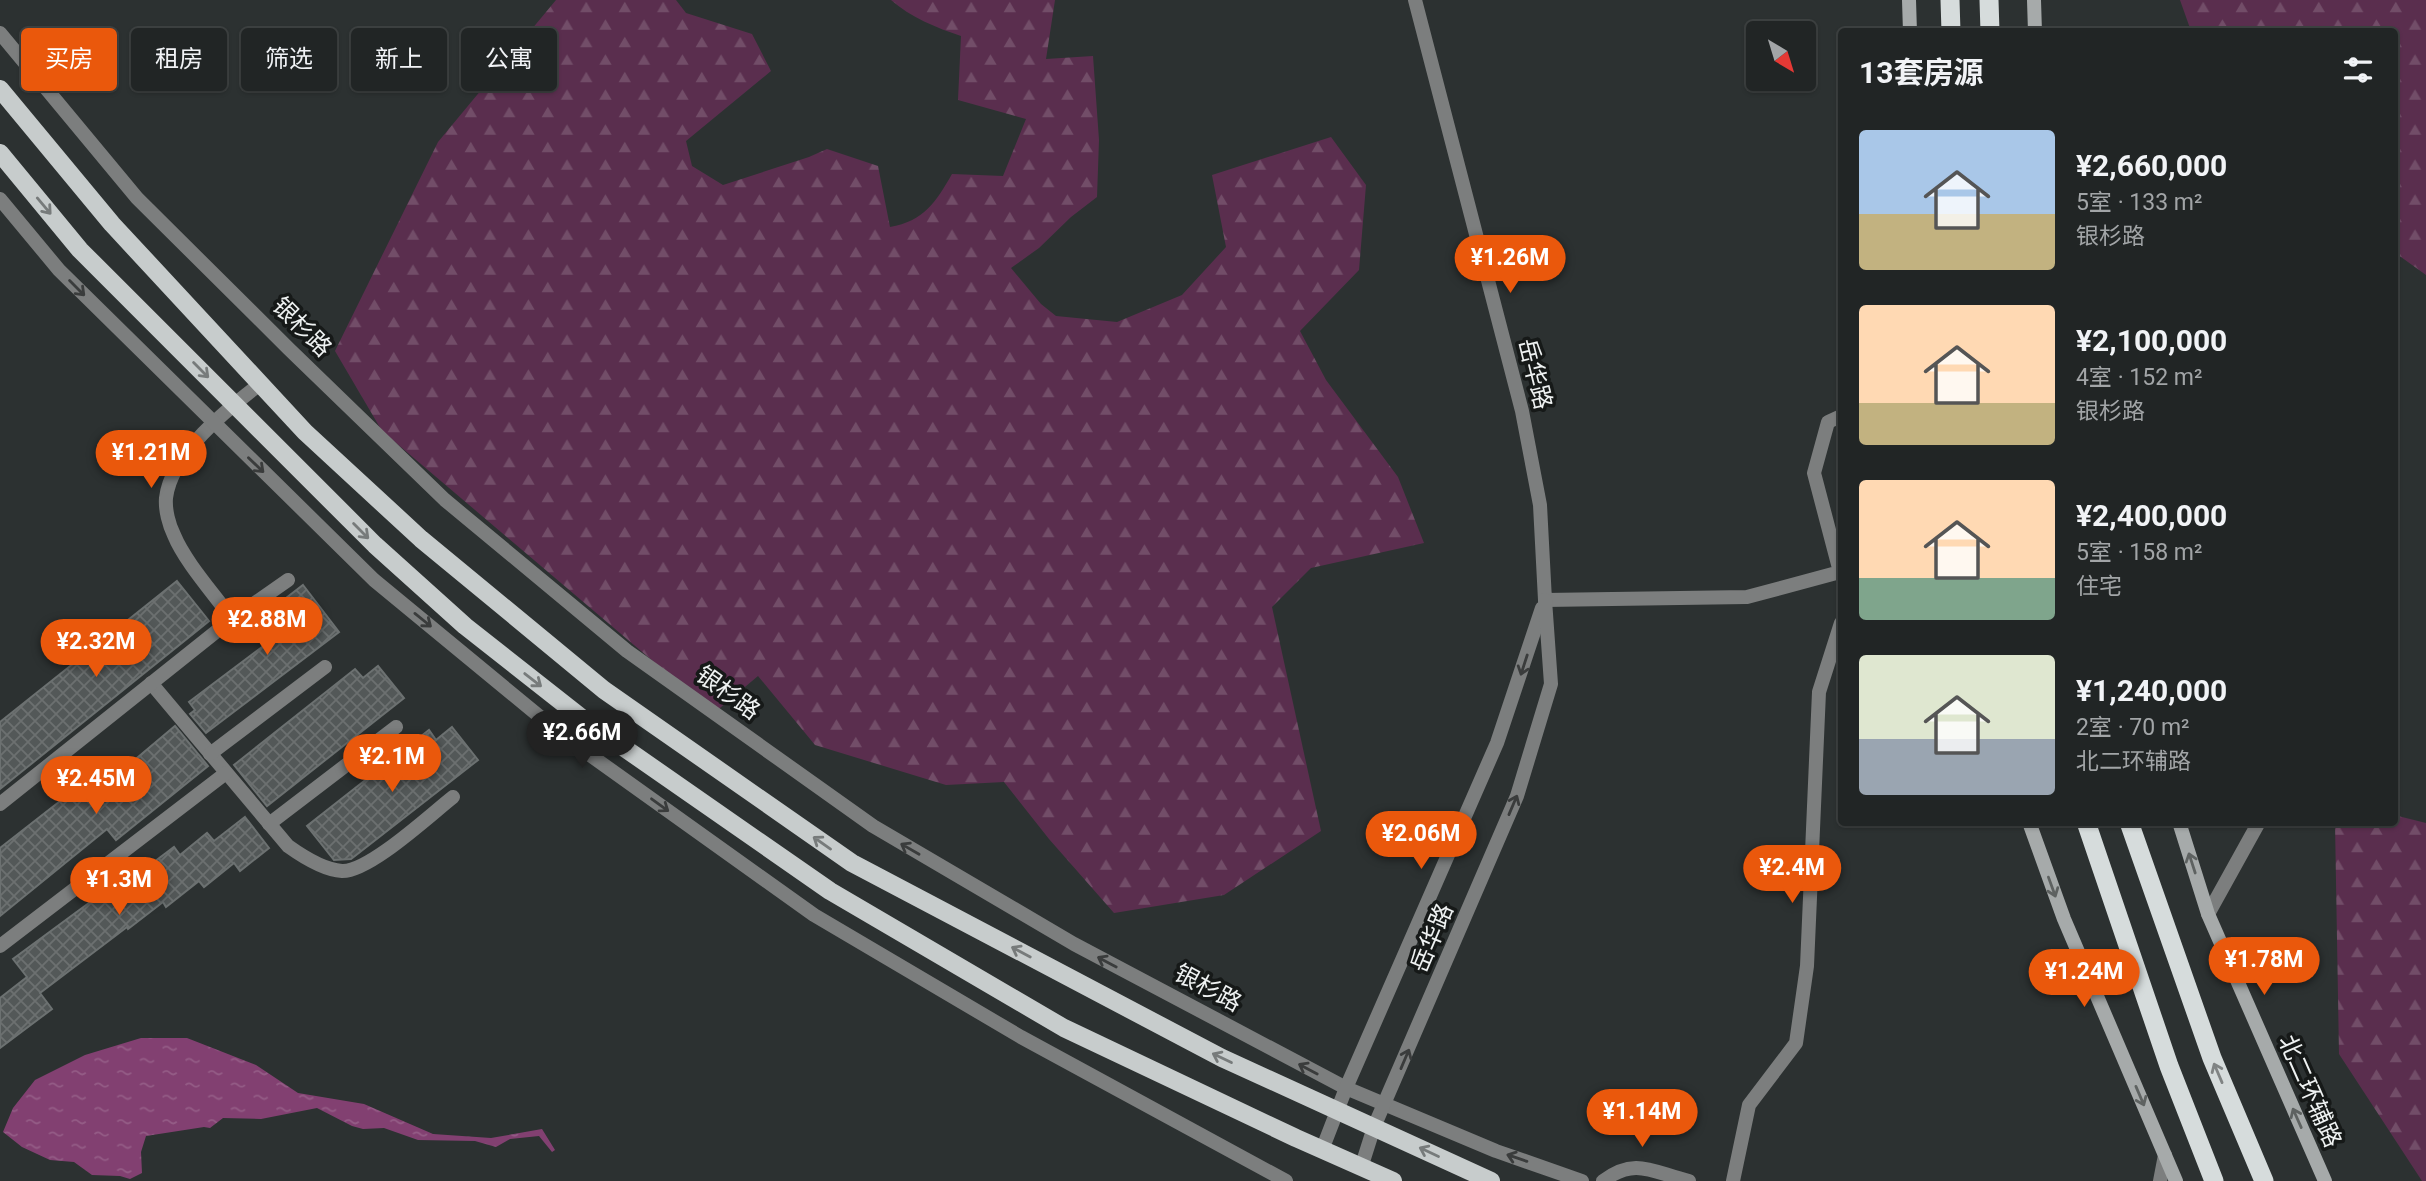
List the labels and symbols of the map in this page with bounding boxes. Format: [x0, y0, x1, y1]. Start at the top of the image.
north arrow [1746, 21, 1816, 91]
one-way arrow [36, 196, 51, 214]
pin: ¥1.26M [1453, 236, 1567, 295]
one-way arrow [68, 279, 85, 296]
street label: 银杉路 [267, 292, 337, 362]
street label: 岳华路 [1513, 336, 1557, 412]
one-way arrow [192, 361, 209, 378]
pin: ¥1.21M [94, 430, 208, 490]
one-way arrow [247, 456, 264, 473]
one-way arrow [352, 523, 369, 540]
pin: ¥2.88M [210, 598, 324, 657]
one-way arrow [413, 612, 431, 627]
pin: ¥2.32M [39, 620, 153, 679]
one-way arrow [1517, 654, 1530, 676]
street label: 银杉路 [691, 661, 765, 725]
one-way arrow [524, 672, 542, 687]
pin: ¥2.66M [525, 710, 639, 770]
pin: ¥2.1M [343, 734, 441, 794]
pin: ¥2.45M [39, 756, 153, 816]
one-way arrow [1508, 795, 1521, 816]
one-way arrow [650, 797, 669, 812]
pin: ¥2.06M [1364, 812, 1478, 871]
one-way arrow [813, 835, 832, 850]
one-way arrow [901, 841, 921, 855]
pin: ¥2.4M [1743, 846, 1841, 905]
one-way arrow [2185, 852, 2198, 874]
pin: ¥1.3M [70, 858, 168, 917]
one-way arrow [2047, 875, 2060, 897]
street label: 岳华路 [1405, 899, 1459, 977]
pin: ¥1.78M [2207, 937, 2321, 997]
one-way arrow [1011, 945, 1032, 959]
pin: ¥1.24M [2027, 950, 2141, 1009]
one-way arrow [1097, 955, 1118, 969]
street label: 银杉路 [1170, 959, 1246, 1017]
street label: 北二环辅路 [2273, 1030, 2347, 1152]
one-way arrow [1399, 1049, 1412, 1071]
one-way arrow [1212, 1050, 1233, 1064]
one-way arrow [1299, 1061, 1319, 1075]
one-way arrow [2211, 1063, 2224, 1084]
one-way arrow [2134, 1085, 2147, 1107]
pin: ¥1.14M [1585, 1090, 1699, 1149]
one-way arrow [2290, 1108, 2303, 1130]
one-way arrow [1419, 1145, 1440, 1158]
one-way arrow [1507, 1151, 1529, 1163]

